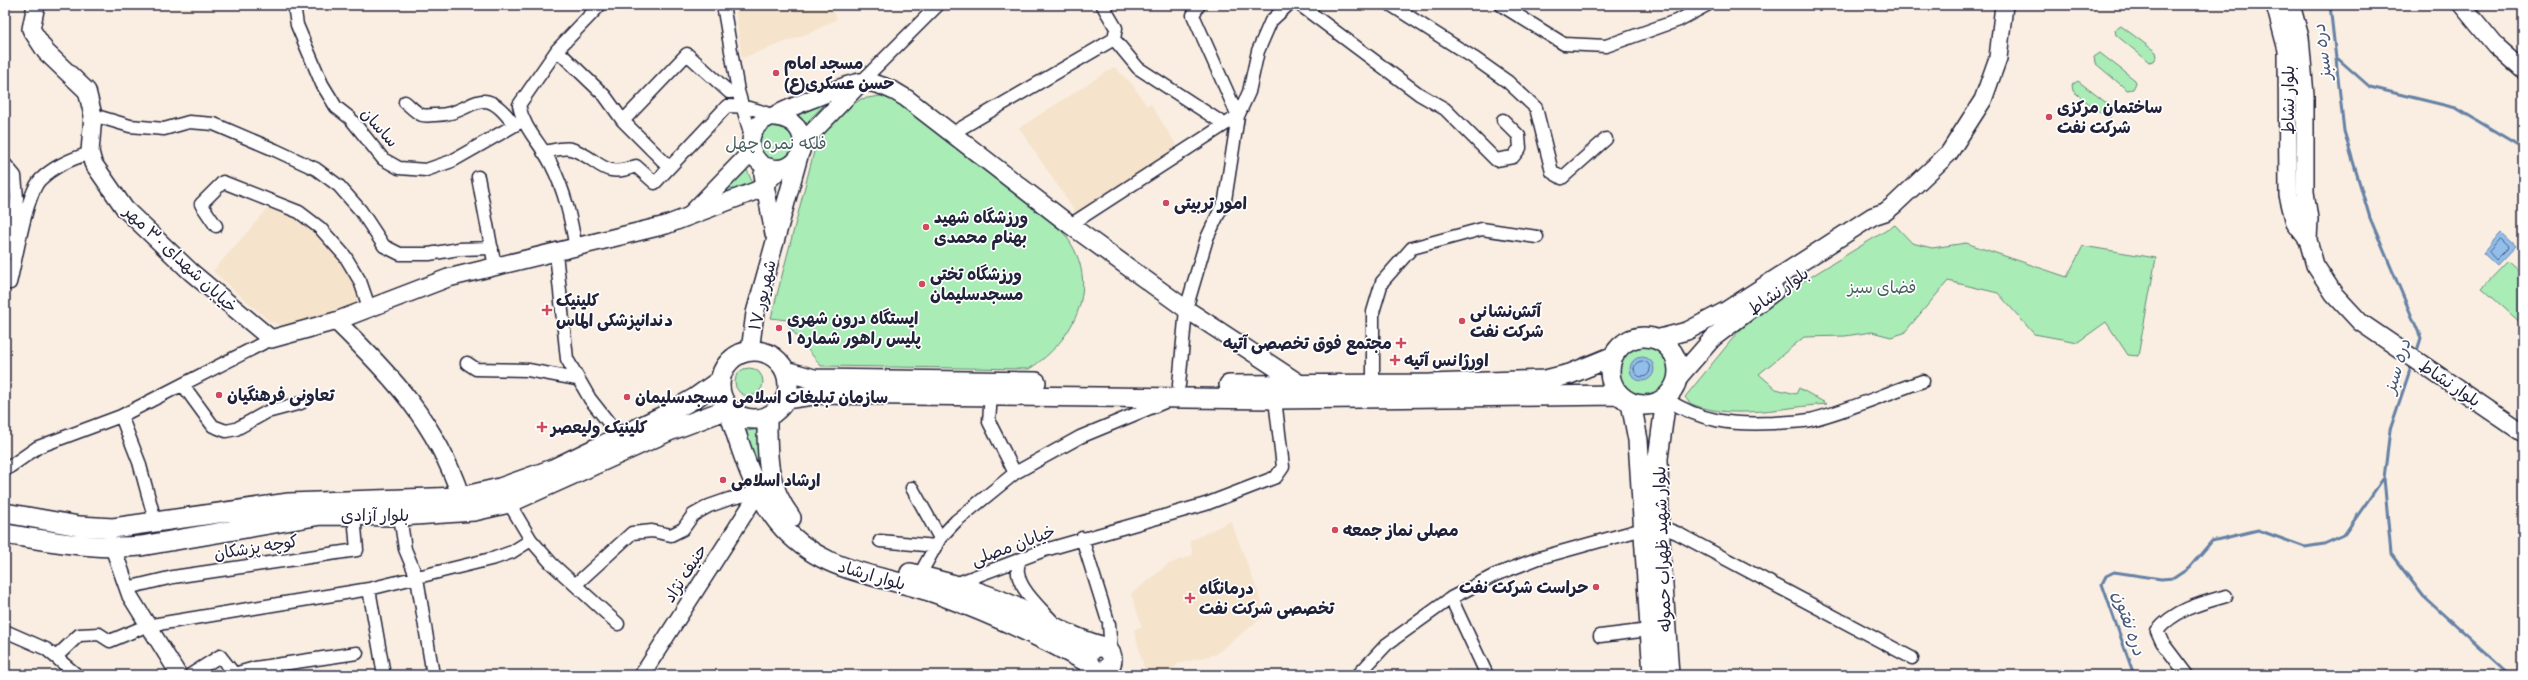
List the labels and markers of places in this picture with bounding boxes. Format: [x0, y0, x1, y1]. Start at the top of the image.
place label: مسجد امام حسن عسکری(ع) [784, 53, 895, 95]
marker: مسجد امام حسن عسکری(ع) [771, 68, 781, 78]
place label: ساختمان مرکزی شرکت نفت [2057, 97, 2163, 137]
marker: ساختمان مرکزی شرکت نفت [2044, 112, 2054, 122]
place label: امور تربیتی [1174, 193, 1247, 215]
marker: امور تربیتی [1161, 198, 1171, 208]
place label: ورزشگاه شهید بهنام محمدی [934, 207, 1028, 250]
marker: ورزشگاه شهید بهنام محمدی [921, 222, 931, 232]
place label: ورزشگاه تختی مسجدسلیمان [930, 264, 1024, 304]
marker: ورزشگاه تختی مسجدسلیمان [917, 279, 927, 289]
place label: کلینیک دندانپزشکی الماس [556, 290, 673, 332]
place label: آتش‌نشانی شرکت نفت [1470, 301, 1544, 341]
marker: کلینیک دندانپزشکی الماس [541, 304, 553, 316]
place label: ایستگاه درون شهری پلیس راهور شماره ۱ [787, 308, 921, 349]
marker: آتش‌نشانی شرکت نفت [1457, 316, 1467, 326]
marker: ایستگاه درون شهری پلیس راهور شماره ۱ [774, 323, 784, 333]
place label: مجتمع فوق تخصصی آتیه [1223, 333, 1392, 355]
marker: مجتمع فوق تخصصی آتیه [1395, 337, 1407, 349]
place label: اورژانس آتیه [1404, 350, 1489, 371]
marker: اورژانس آتیه [1389, 354, 1401, 366]
place label: تعاونی فرهنگیان [227, 385, 335, 407]
place label: سازمان تبلیغات اسلامی مسجدسلیمان [635, 387, 888, 409]
marker: تعاونی فرهنگیان [214, 390, 224, 400]
marker: سازمان تبلیغات اسلامی مسجدسلیمان [622, 392, 632, 402]
place label: کلینیک ولیعصر [549, 417, 648, 438]
marker: کلینیک ولیعصر [536, 421, 548, 433]
place label: ارشاد اسلامی [731, 470, 820, 492]
marker: ارشاد اسلامی [718, 475, 728, 485]
place label: مصلی نماز جمعه [1343, 520, 1459, 542]
marker: مصلی نماز جمعه [1330, 525, 1340, 535]
place label: حراست شرکت نفت [1459, 577, 1588, 597]
place label: درمانگاه تخصصی شرکت نفت [1199, 578, 1335, 620]
marker: حراست شرکت نفت [1591, 582, 1601, 592]
marker: درمانگاه تخصصی شرکت نفت [1184, 592, 1196, 604]

